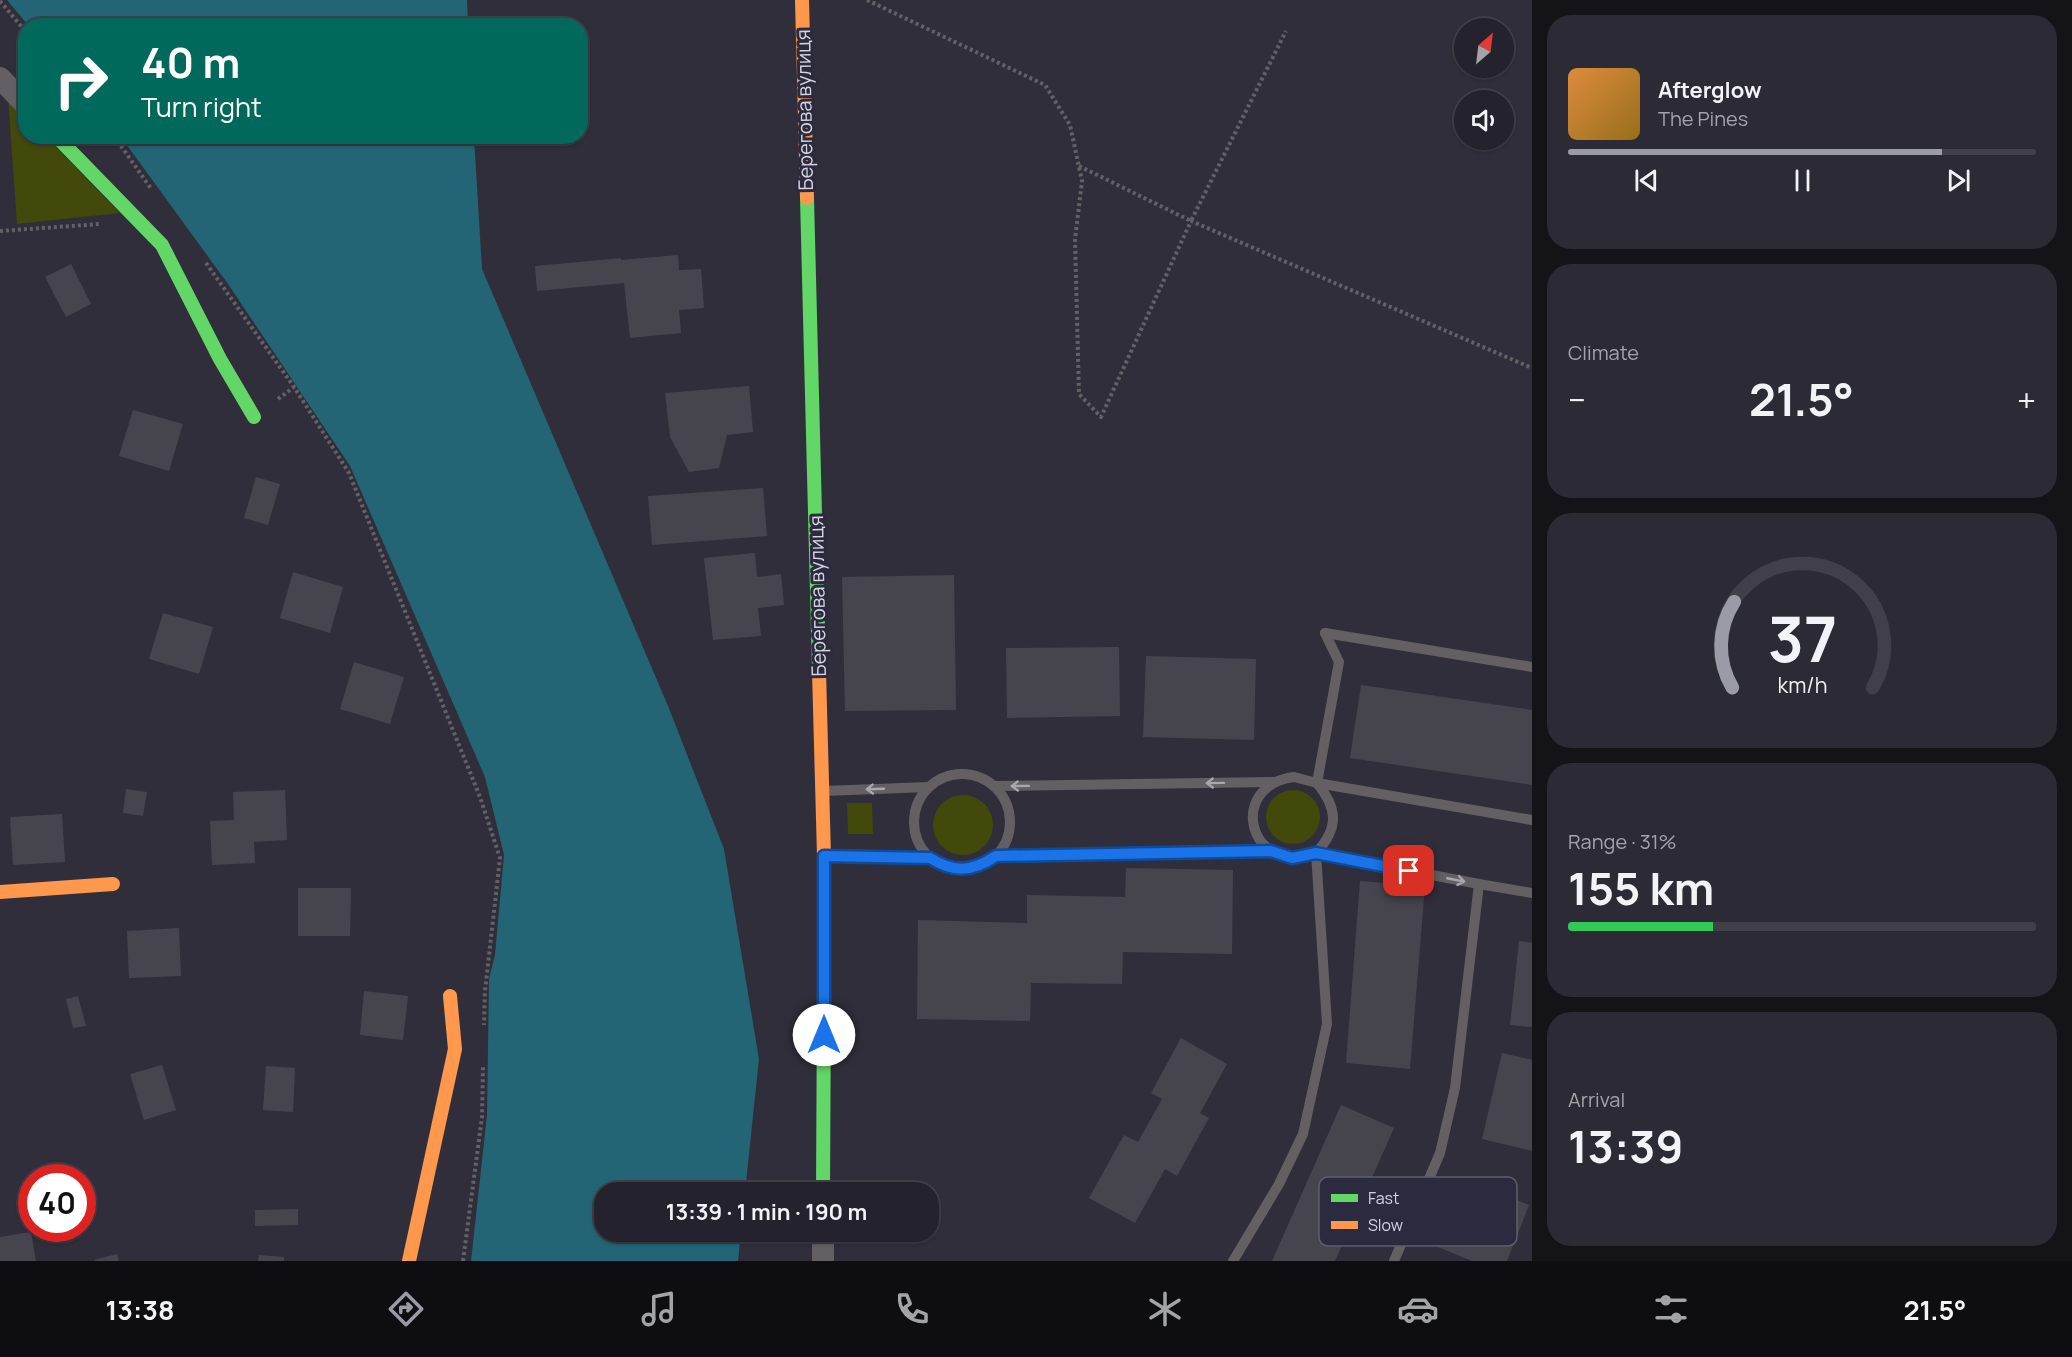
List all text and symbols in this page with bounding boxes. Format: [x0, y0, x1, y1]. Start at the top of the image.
north arrow [1454, 18, 1514, 78]
map controls [1454, 18, 1514, 150]
street label: Берегова вулиця [789, 29, 819, 191]
text: 40 m [141, 33, 240, 91]
icon: right [42, 42, 120, 120]
text: Afterglow [1658, 75, 1762, 105]
text: Turn right [141, 88, 262, 125]
button: sound [1454, 90, 1514, 150]
text: The Pines [1658, 105, 1748, 132]
icon: previous [1630, 164, 1663, 197]
icon: pause [1786, 164, 1819, 197]
icon: next [1942, 164, 1975, 197]
text: Climate [1568, 339, 1639, 366]
text: 21.5° [1749, 368, 1854, 430]
text: − [1568, 377, 1586, 422]
text: + [2017, 377, 2036, 422]
street label: Берегова вулиця [802, 515, 832, 677]
text: 37 [1767, 595, 1837, 681]
text: km/h [1777, 670, 1827, 699]
one-way arrow [1206, 777, 1226, 789]
one-way arrow [1011, 780, 1031, 792]
one-way arrow [865, 784, 885, 795]
text: Range · 31% [1568, 828, 1677, 855]
pin [1383, 845, 1434, 896]
icon: arrive [1392, 854, 1425, 887]
text: 155 km [1568, 857, 1714, 919]
one-way arrow [1445, 875, 1465, 886]
position arrow [792, 1003, 856, 1067]
text: Arrival [1568, 1086, 1625, 1113]
text: 13:39 [1568, 1115, 1683, 1177]
speed limit sign: 40 [18, 1164, 96, 1242]
legend [1319, 1177, 1517, 1246]
text: Fast [1368, 1187, 1399, 1209]
text: 13:39 · 1 min · 190 m [666, 1197, 867, 1227]
text: Slow [1368, 1214, 1403, 1236]
icon: directions [385, 1288, 427, 1330]
icon: music [638, 1288, 680, 1330]
icon: phone [891, 1288, 933, 1330]
icon: climate [1144, 1288, 1186, 1330]
icon: car [1397, 1288, 1439, 1330]
icon: filters [1650, 1288, 1692, 1330]
text: 13:38 [105, 1291, 175, 1328]
text: 21.5° [1903, 1291, 1966, 1328]

